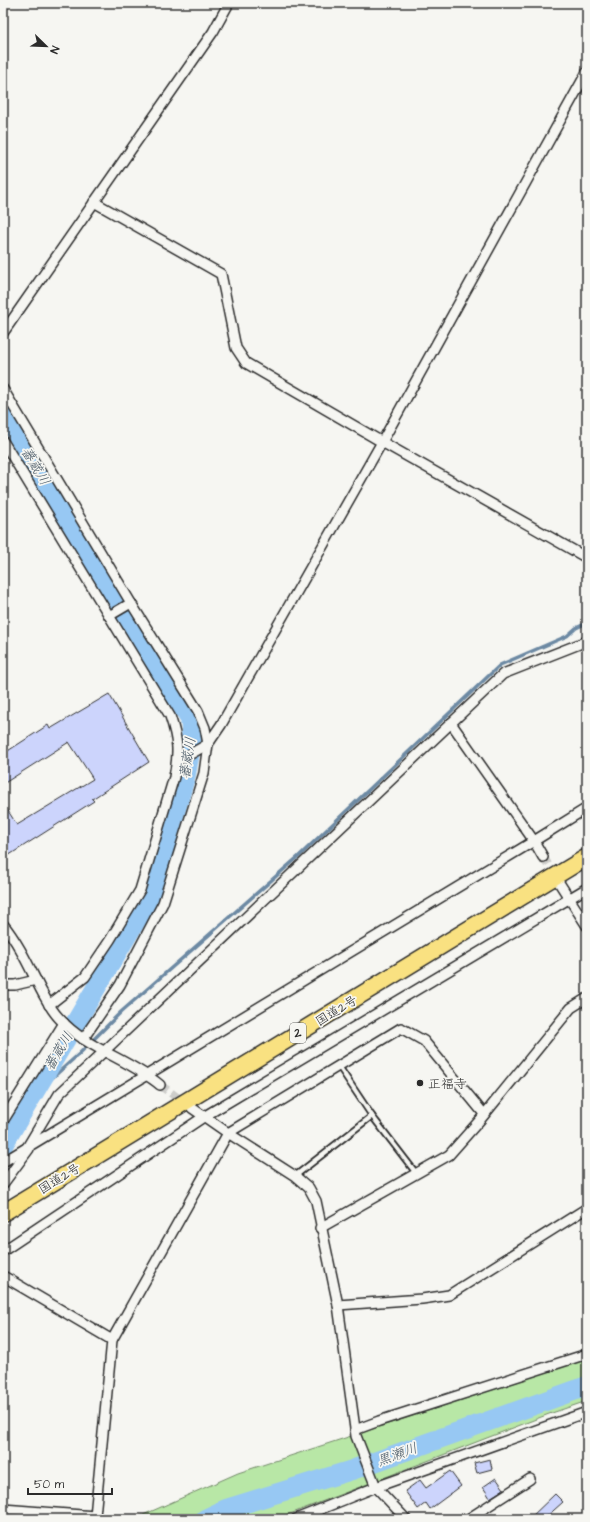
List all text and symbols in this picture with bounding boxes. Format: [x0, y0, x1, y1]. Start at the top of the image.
north arrow [26, 26, 66, 66]
text: N [46, 44, 63, 56]
water label: 蕃蔵川 [16, 443, 55, 490]
water label: 蕃蔵川 [175, 736, 201, 780]
street label: 国道2号 [312, 991, 361, 1031]
road number: 2 [290, 1023, 306, 1043]
water label: 蕃蔵川 [39, 1028, 78, 1075]
place label: 正福寺 [428, 1075, 467, 1093]
marker: 正福寺 [415, 1078, 425, 1088]
street label: 国道2号 [35, 1159, 84, 1199]
water label: 黒瀬川 [374, 1438, 420, 1472]
scale bar [28, 1470, 112, 1496]
text: 50 m [34, 1476, 65, 1493]

